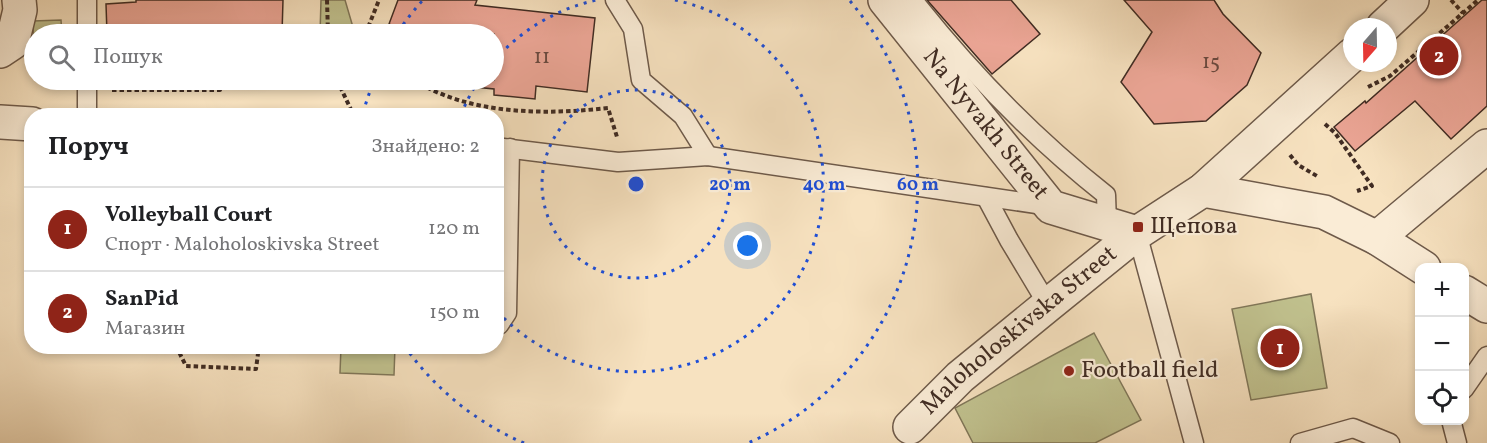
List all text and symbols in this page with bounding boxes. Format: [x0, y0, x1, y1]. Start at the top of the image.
north arrow [1343, 18, 1397, 72]
search box [24, 24, 504, 90]
pin: 2 [1420, 34, 1458, 78]
icon: search [45, 41, 78, 74]
text: Пошук [93, 42, 163, 73]
street label: Na Nyvakh Street [914, 42, 1056, 208]
house number: 11 [534, 43, 550, 72]
house number: 15 [1202, 48, 1220, 77]
text: Поруч [48, 129, 129, 165]
text: Знайдено: 2 [371, 133, 480, 161]
text: 20 m [709, 173, 751, 198]
text: 40 m [803, 173, 845, 198]
text: 60 m [897, 173, 939, 198]
centre of rings [626, 174, 646, 194]
text: Volleyball Court [105, 200, 272, 231]
place label: Щепова [1150, 210, 1238, 244]
text: 1 [63, 215, 72, 243]
text: 120 m [428, 215, 480, 243]
marker: Щепова [1131, 220, 1145, 234]
text: Спорт · Maloholoskivska Street [105, 231, 380, 259]
your location [733, 231, 762, 260]
street label: Maloholoskivska Street [914, 238, 1125, 423]
map controls [1415, 263, 1469, 425]
button: + [1415, 263, 1469, 317]
text: SanPid [105, 284, 179, 315]
text: 2 [62, 299, 73, 327]
text: 150 m [429, 299, 480, 327]
text: Магазин [105, 315, 185, 343]
button: − [1415, 317, 1469, 371]
pin: 1 [1260, 326, 1300, 370]
place label: Football field [1081, 354, 1219, 388]
marker: Football field [1062, 364, 1076, 378]
button: locate [1415, 371, 1469, 425]

